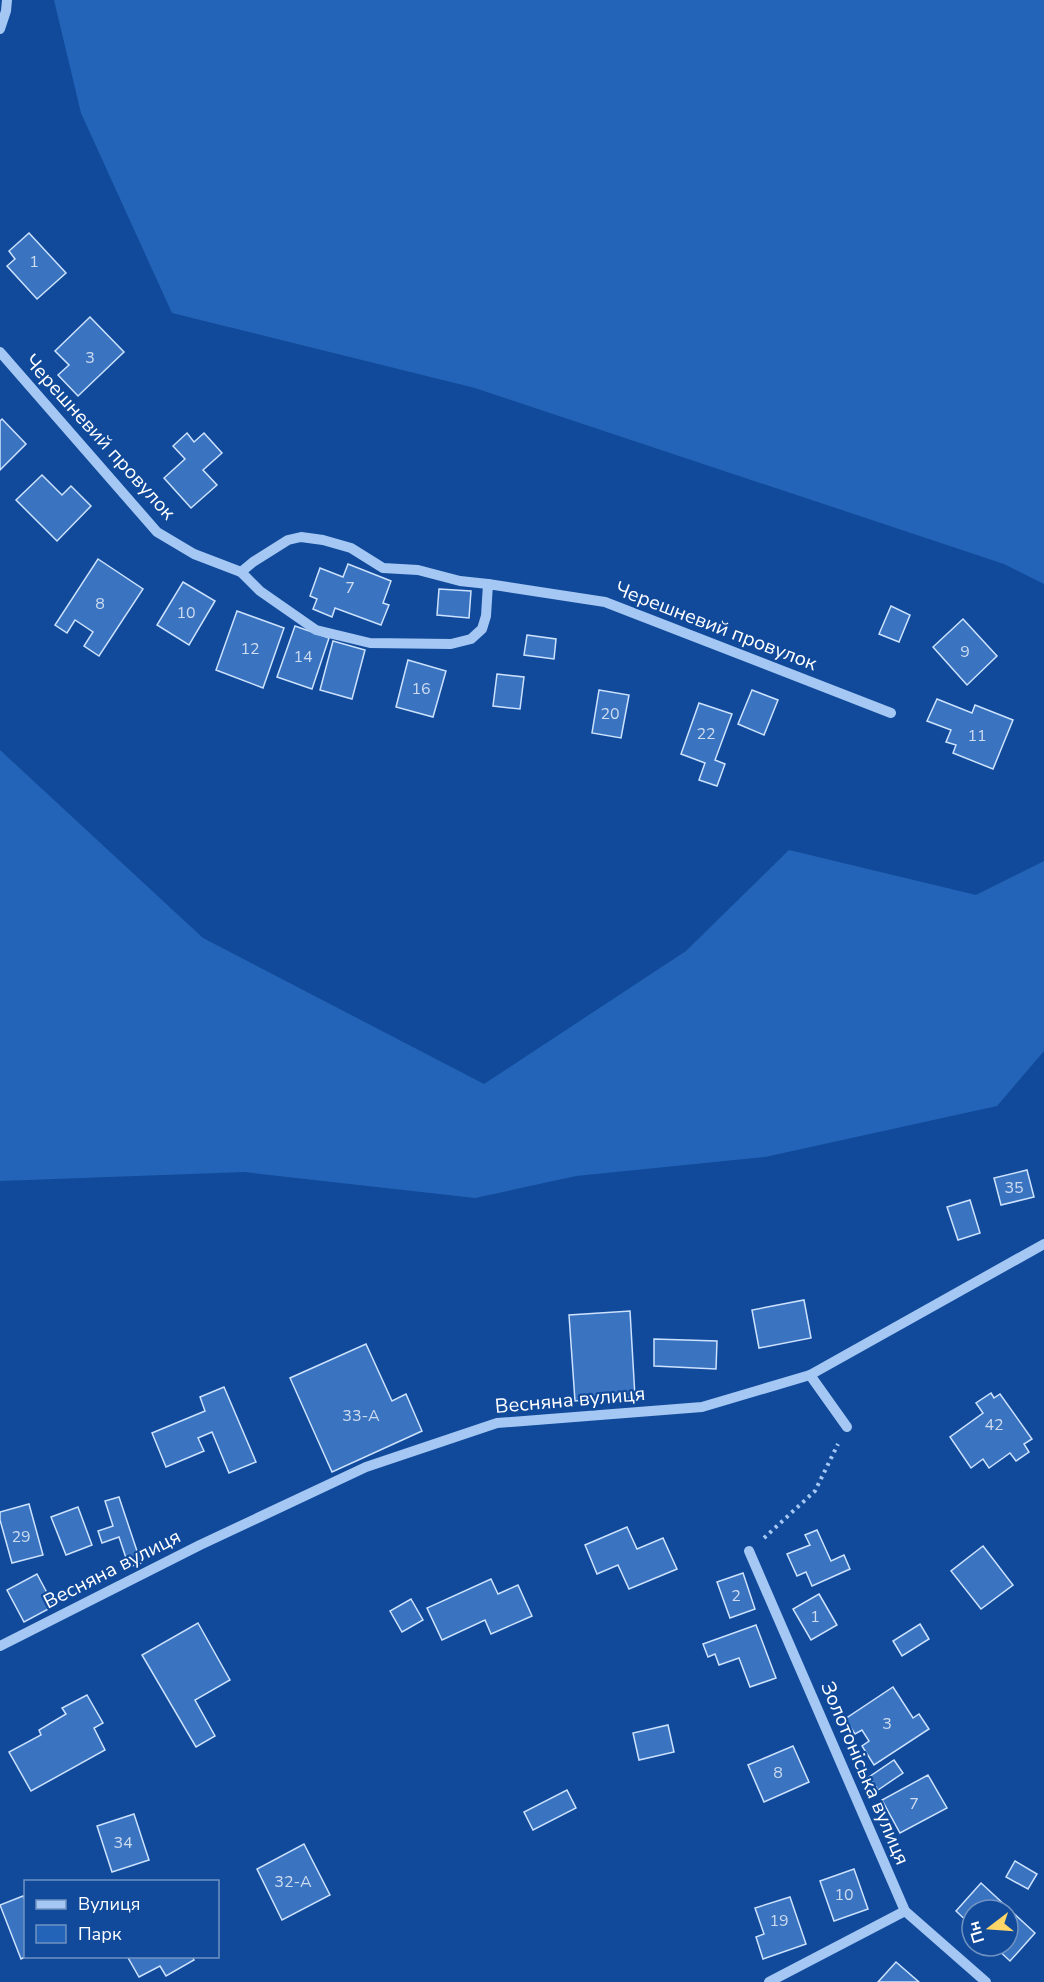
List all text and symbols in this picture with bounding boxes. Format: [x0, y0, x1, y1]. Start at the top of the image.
house number: 1 [29, 251, 39, 273]
house number: 3 [85, 347, 95, 369]
street label: Черешневий провулок [18, 348, 182, 526]
street label: Черешневий провулок [611, 575, 821, 677]
house number: 7 [345, 577, 355, 599]
house number: 8 [95, 593, 105, 615]
house number: 10 [176, 602, 196, 624]
house number: 12 [240, 638, 260, 660]
house number: 9 [960, 641, 970, 663]
house number: 14 [293, 646, 313, 668]
house number: 16 [411, 678, 431, 700]
house number: 20 [600, 703, 620, 725]
house number: 22 [696, 723, 716, 745]
house number: 11 [967, 725, 987, 747]
house number: 35 [1004, 1177, 1024, 1199]
street label: Весняна вулиця [494, 1380, 646, 1420]
house number: 33-А [342, 1405, 380, 1427]
house number: 42 [984, 1414, 1004, 1436]
street label: Весняна вулиця [39, 1523, 185, 1615]
house number: 29 [11, 1526, 31, 1548]
house number: 2 [731, 1585, 741, 1607]
house number: 1 [810, 1606, 820, 1628]
street label: Золотоніська вулиця [814, 1677, 916, 1869]
house number: 3 [882, 1713, 892, 1735]
house number: 8 [773, 1762, 783, 1784]
house number: 7 [909, 1793, 919, 1815]
house number: 34 [113, 1832, 133, 1854]
house number: 32-А [274, 1871, 312, 1893]
legend [24, 1880, 219, 1958]
house number: 10 [834, 1884, 854, 1906]
text: Вулиця [78, 1892, 140, 1916]
north arrow [960, 1898, 1020, 1958]
house number: 19 [769, 1910, 789, 1932]
text: Пн [963, 1918, 990, 1946]
text: Парк [78, 1922, 122, 1946]

